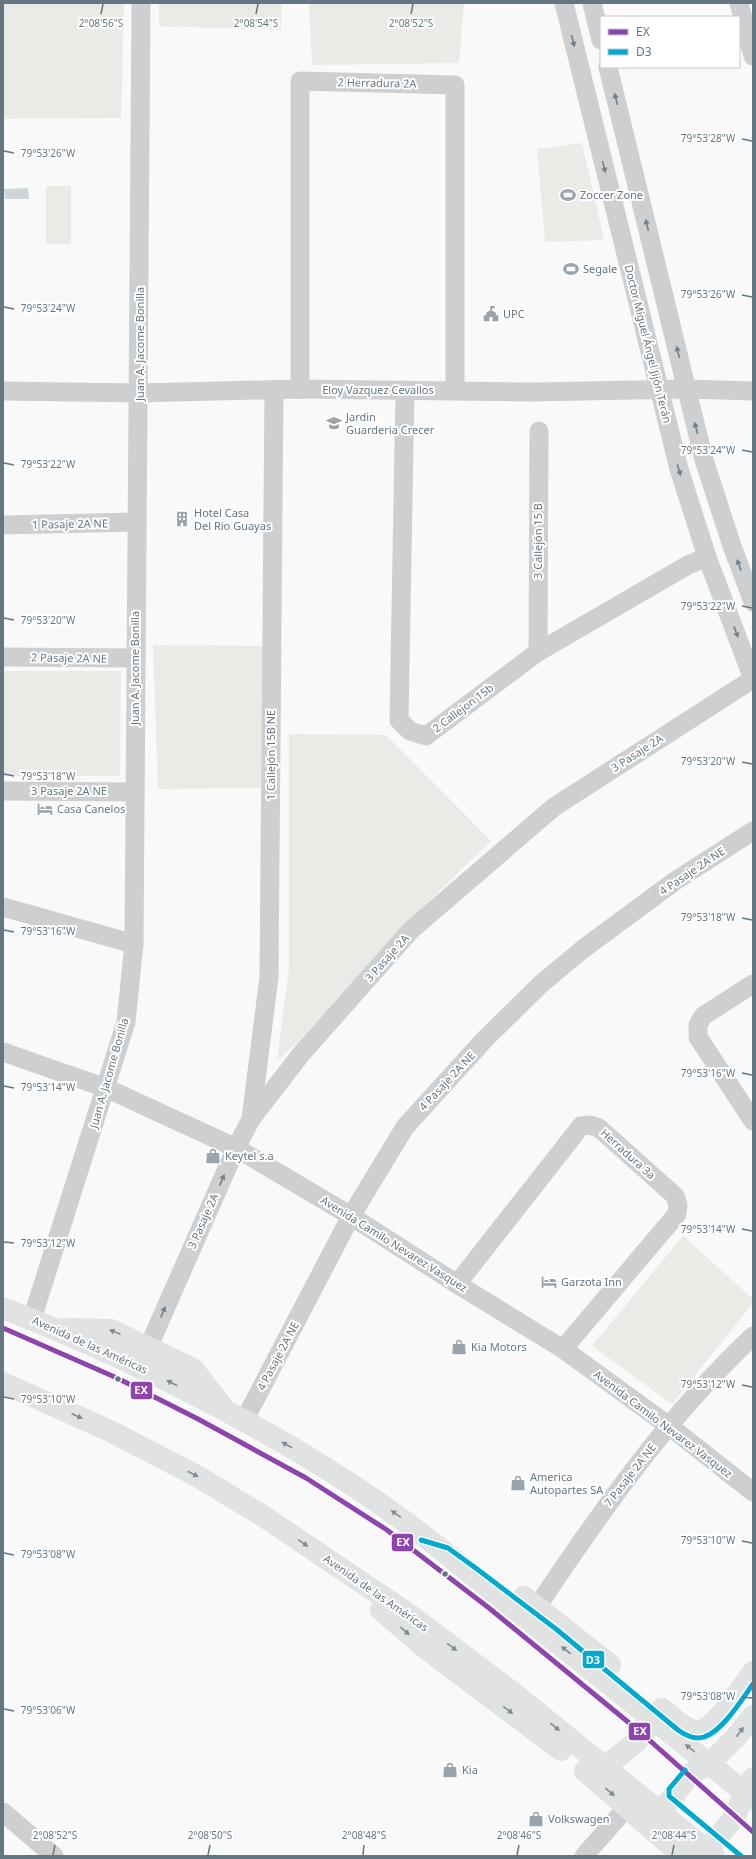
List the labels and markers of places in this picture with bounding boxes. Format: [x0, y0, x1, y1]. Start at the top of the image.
sports icon: Zoccer Zone [559, 186, 577, 204]
place label: Zoccer Zone [580, 187, 643, 202]
sports icon: Segale [562, 260, 580, 278]
place label: Segale [583, 261, 617, 276]
public building icon: UPC [482, 305, 500, 323]
place label: UPC [503, 306, 525, 321]
place label: Jardin Guarderia Crecer [345, 409, 435, 437]
school or university icon: Jardin Guarderia Crecer [325, 414, 343, 432]
place label: Hotel Casa Del Rio Guayas [194, 505, 271, 533]
building icon: Hotel Casa Del Rio Guayas [173, 510, 191, 528]
hotel icon: Casa Canelos [36, 800, 54, 818]
place label: Casa Canelos [57, 801, 125, 816]
shop icon: Keytel s.a [204, 1147, 222, 1165]
place label: Keytel s.a [225, 1148, 274, 1163]
hotel icon: Garzota Inn [540, 1273, 558, 1291]
place label: Garzota Inn [561, 1274, 622, 1289]
shop icon: Kia Motors [450, 1338, 468, 1356]
place label: Kia Motors [471, 1339, 527, 1354]
unlabelled marker [113, 1374, 123, 1384]
place label: America Autopartes SA [530, 1469, 604, 1497]
shop icon: America Autopartes SA [509, 1474, 527, 1492]
unlabelled marker [440, 1569, 450, 1579]
shop icon: Kia [441, 1761, 459, 1779]
place label: Kia [462, 1762, 478, 1777]
shop icon: Volkswagen [527, 1810, 545, 1828]
place label: Volkswagen [548, 1811, 610, 1826]

